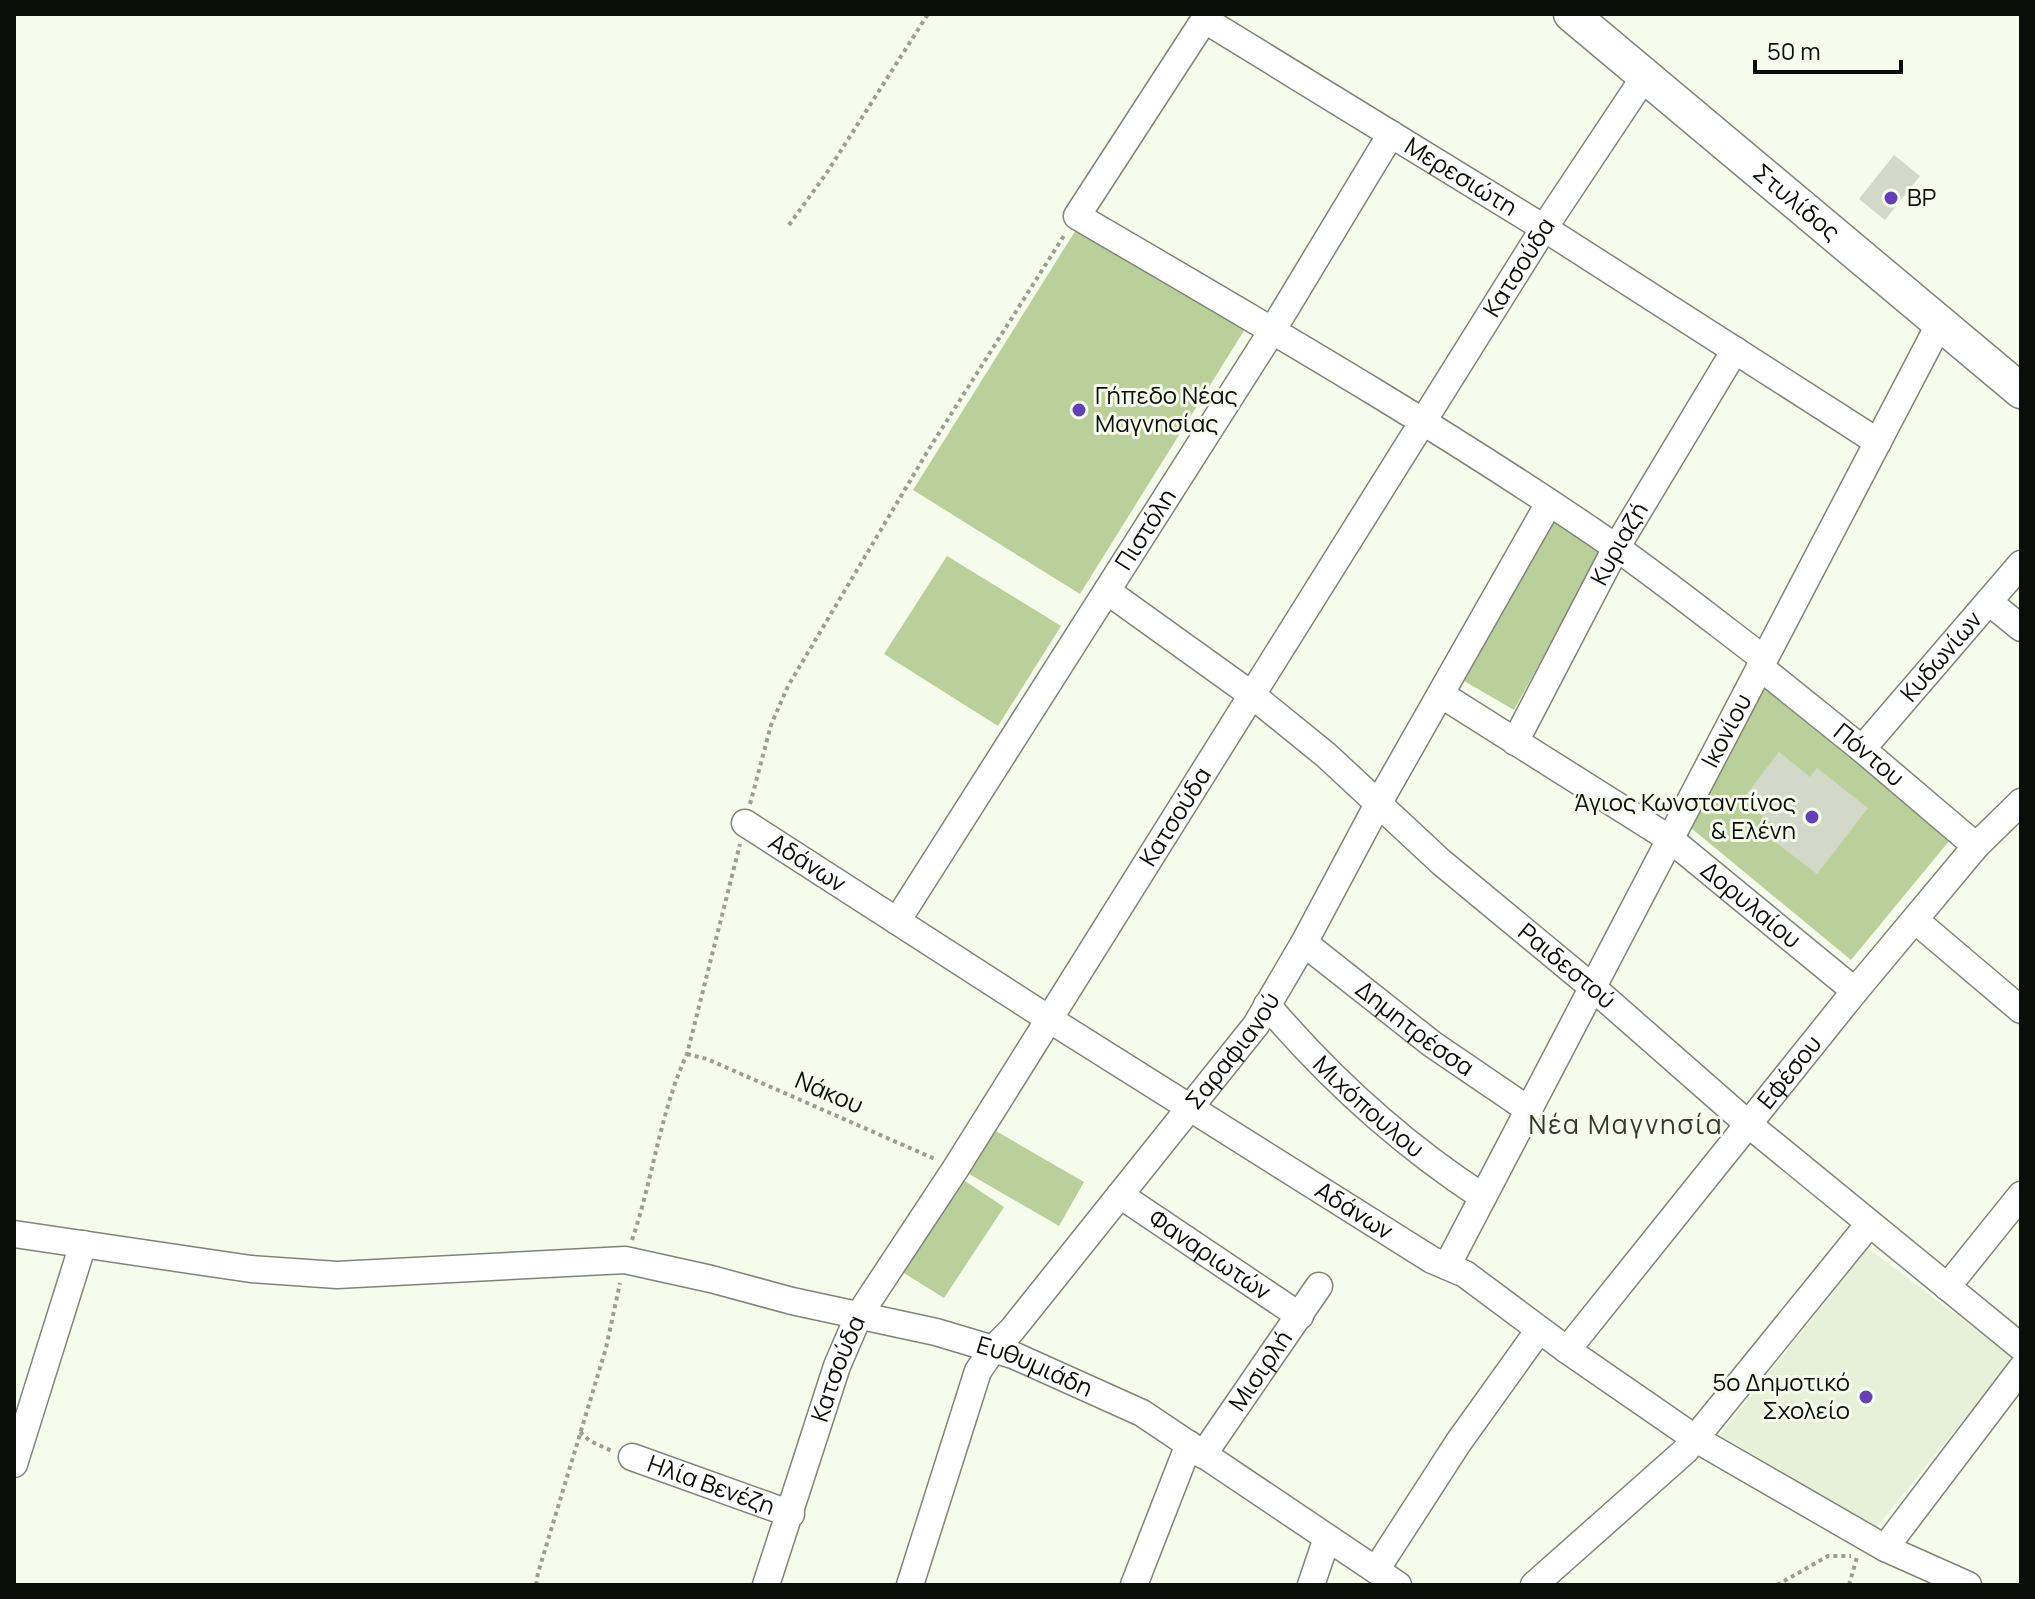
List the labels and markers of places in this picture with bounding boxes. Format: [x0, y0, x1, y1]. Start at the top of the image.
place label: BP [1907, 180, 1936, 213]
marker: BP [1882, 189, 1900, 207]
place label: Γήπεδο Νέας Μαγνησίας [1095, 378, 1238, 439]
marker: Γήπεδο Νέας Μαγνησίας [1070, 401, 1088, 419]
place label: Άγιος Κωνσταντίνος & Ελένη [1574, 785, 1796, 846]
marker: Άγιος Κωνσταντίνος & Ελένη [1803, 808, 1821, 826]
place label: 5ο Δημοτικό Σχολείο [1712, 1365, 1850, 1426]
marker: 5ο Δημοτικό Σχολείο [1857, 1388, 1875, 1406]

